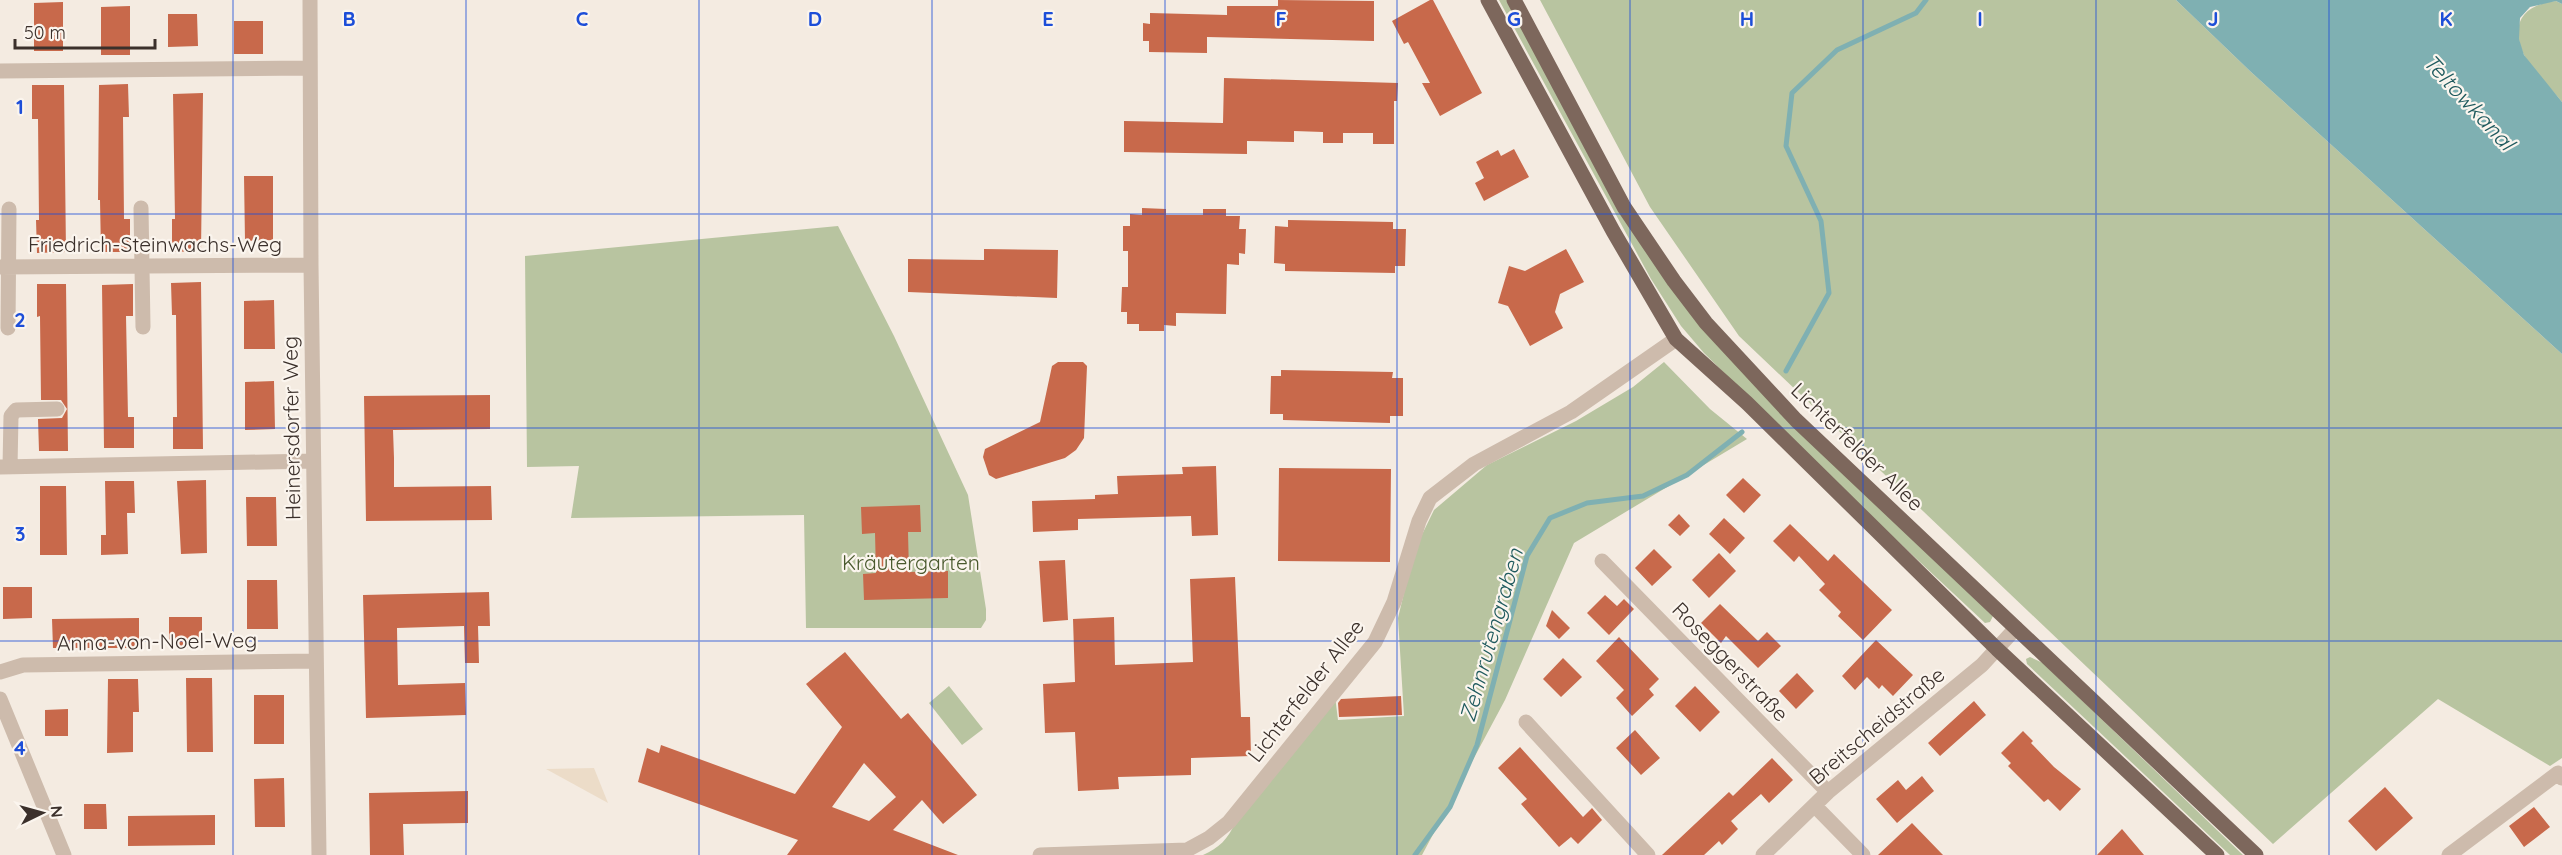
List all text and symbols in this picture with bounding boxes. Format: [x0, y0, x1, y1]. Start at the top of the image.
text: B [342, 6, 356, 31]
text: C [576, 6, 589, 31]
text: D [808, 6, 822, 31]
text: E [1042, 6, 1054, 31]
text: F [1275, 6, 1287, 31]
text: G [1507, 6, 1521, 31]
text: H [1740, 6, 1754, 31]
text: I [1977, 6, 1983, 31]
text: J [2207, 6, 2219, 31]
text: K [2439, 6, 2453, 31]
scale bar [15, 12, 154, 50]
text: 50 m [24, 21, 66, 44]
water label: Teltowkanal [2417, 48, 2523, 158]
text: 1 [16, 94, 24, 119]
street label: Friedrich-Steinwachs-Weg [28, 231, 282, 257]
text: 2 [14, 307, 26, 332]
street label: Heinersdorfer Weg [276, 336, 306, 520]
street label: Lichterfelder Allee [1786, 377, 1929, 516]
text: 3 [15, 521, 25, 546]
water label: Zehnrutengraben [1453, 544, 1529, 725]
park label: Kräutergarten [842, 549, 980, 575]
street label: Roseggerstraße [1667, 596, 1794, 726]
street label: Lichterfelder Allee [1241, 614, 1369, 767]
street label: Anna-von-Noel-Weg [57, 626, 257, 656]
street label: Breitscheidstraße [1803, 661, 1949, 790]
text: 4 [14, 735, 26, 760]
north arrow [12, 783, 72, 843]
text: N [46, 805, 67, 818]

